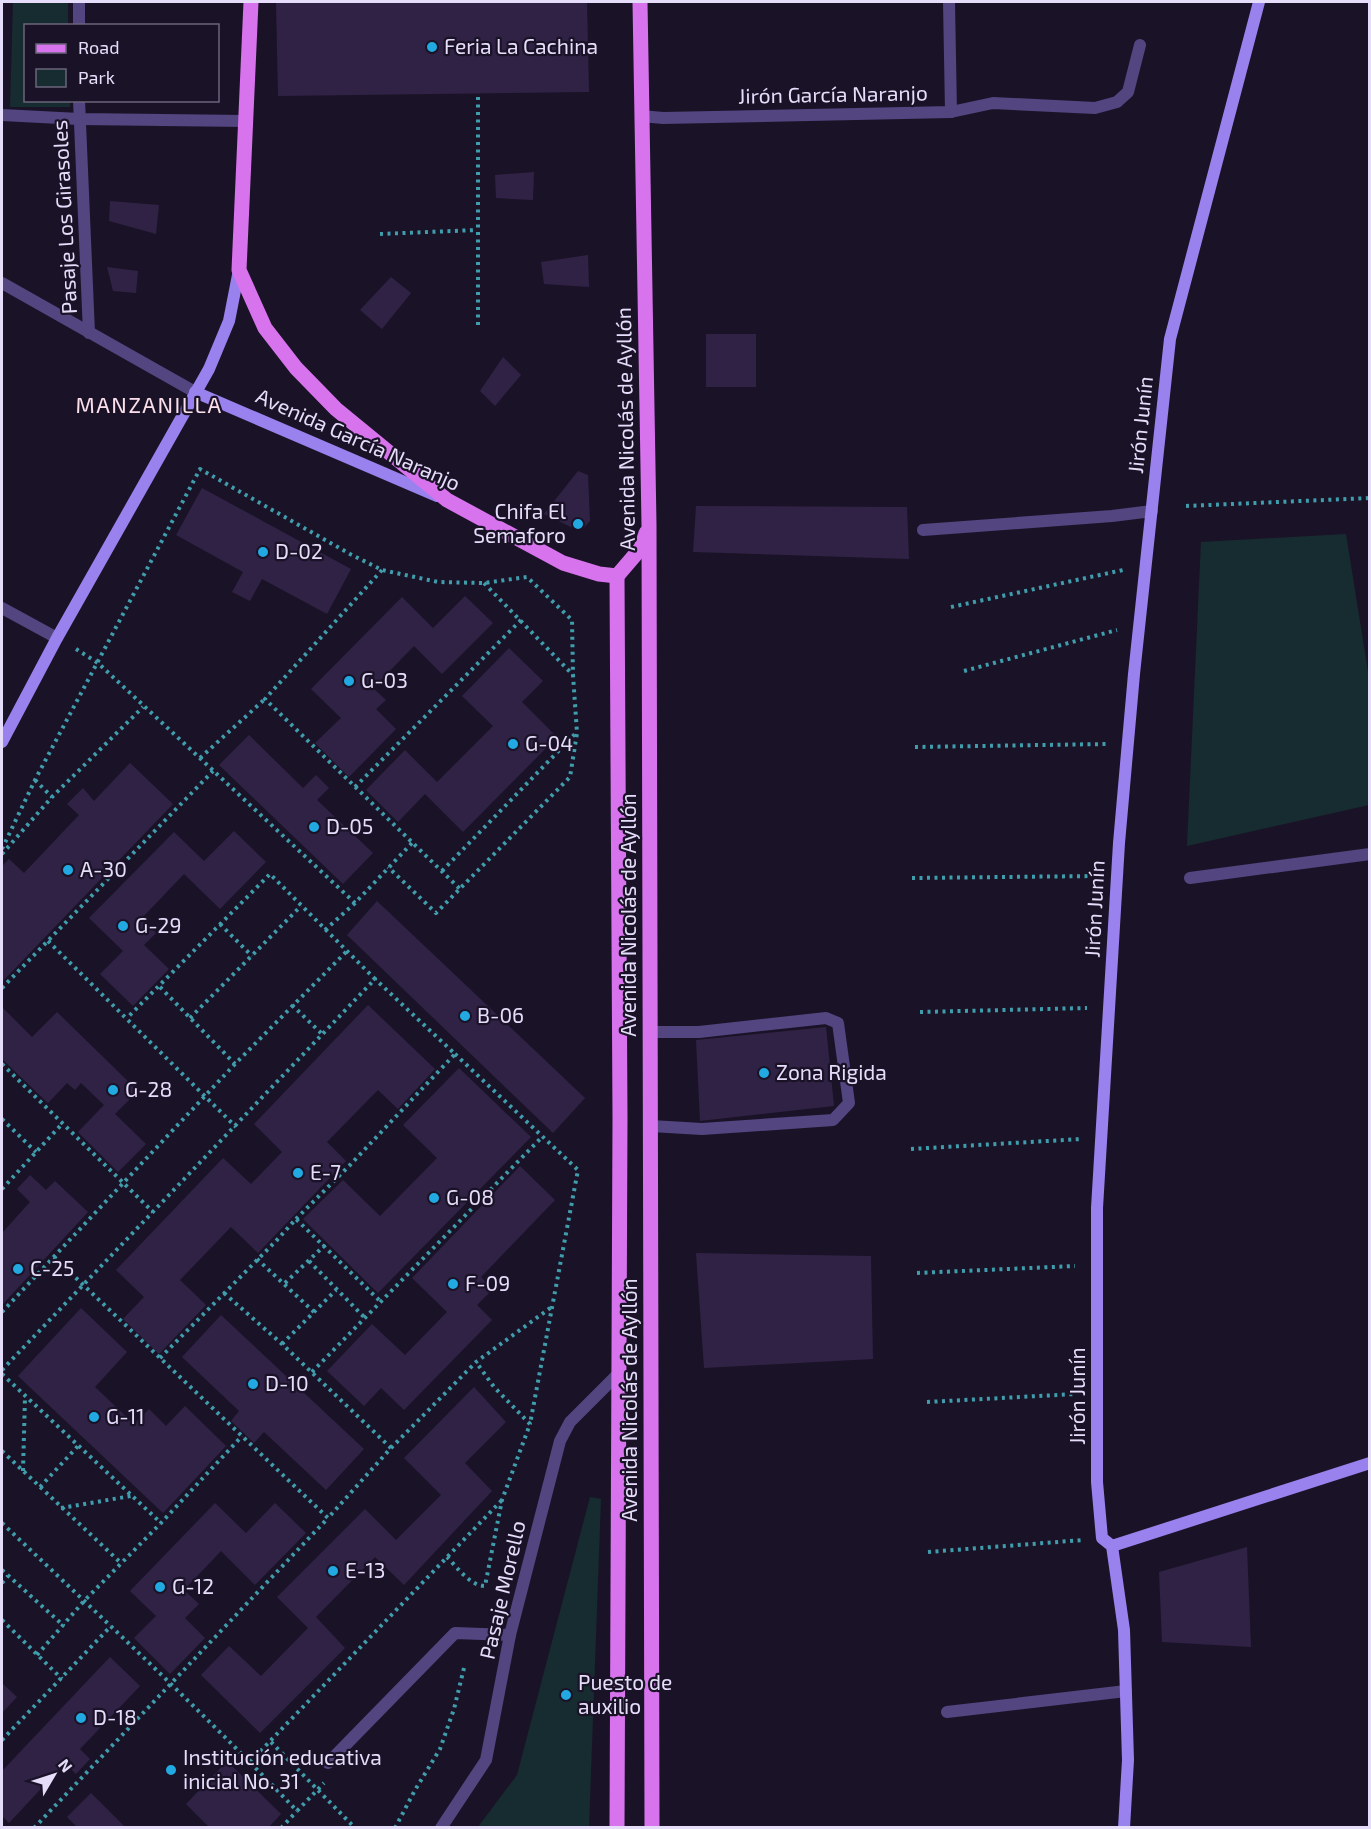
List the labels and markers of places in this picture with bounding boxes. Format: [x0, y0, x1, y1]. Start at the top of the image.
place label: Feria La Cachina [444, 33, 598, 58]
marker: Feria La Cachina [425, 40, 439, 54]
place label: Chifa El Semaforo [473, 498, 567, 547]
marker: Chifa El Semaforo [571, 517, 585, 531]
place label: D-02 [275, 538, 323, 563]
marker: D-02 [256, 545, 270, 559]
place label: G-03 [361, 667, 408, 692]
marker: G-03 [342, 674, 356, 688]
place label: G-04 [525, 730, 573, 755]
marker: G-04 [506, 737, 520, 751]
place label: D-05 [326, 813, 373, 838]
marker: D-05 [307, 820, 321, 834]
place label: A-30 [80, 856, 127, 881]
marker: A-30 [61, 863, 75, 877]
place label: G-29 [135, 912, 181, 937]
marker: G-29 [116, 919, 130, 933]
place label: B-06 [477, 1002, 524, 1027]
marker: B-06 [458, 1009, 472, 1023]
place label: Zona Rigida [776, 1059, 887, 1084]
marker: Zona Rigida [757, 1066, 771, 1080]
place label: G-28 [125, 1076, 172, 1101]
marker: G-28 [106, 1083, 120, 1097]
place label: E-7 [310, 1159, 341, 1184]
marker: E-7 [291, 1166, 305, 1180]
place label: G-08 [446, 1184, 494, 1209]
marker: G-08 [427, 1191, 441, 1205]
place label: C-25 [30, 1255, 74, 1280]
marker: C-25 [11, 1262, 25, 1276]
place label: F-09 [465, 1270, 510, 1295]
marker: F-09 [446, 1277, 460, 1291]
place label: D-10 [265, 1370, 309, 1395]
marker: D-10 [246, 1377, 260, 1391]
place label: G-11 [106, 1403, 145, 1428]
marker: G-11 [87, 1410, 101, 1424]
place label: E-13 [345, 1557, 385, 1582]
marker: E-13 [326, 1564, 340, 1578]
place label: G-12 [172, 1573, 214, 1598]
marker: G-12 [153, 1580, 167, 1594]
place label: Puesto de auxilio [578, 1669, 672, 1718]
marker: Puesto de auxilio [559, 1688, 573, 1702]
place label: D-18 [93, 1704, 137, 1729]
marker: D-18 [74, 1711, 88, 1725]
place label: Institución educativa inicial No. 31 [183, 1744, 382, 1793]
marker: Institución educativa inicial No. 31 [164, 1763, 178, 1777]

